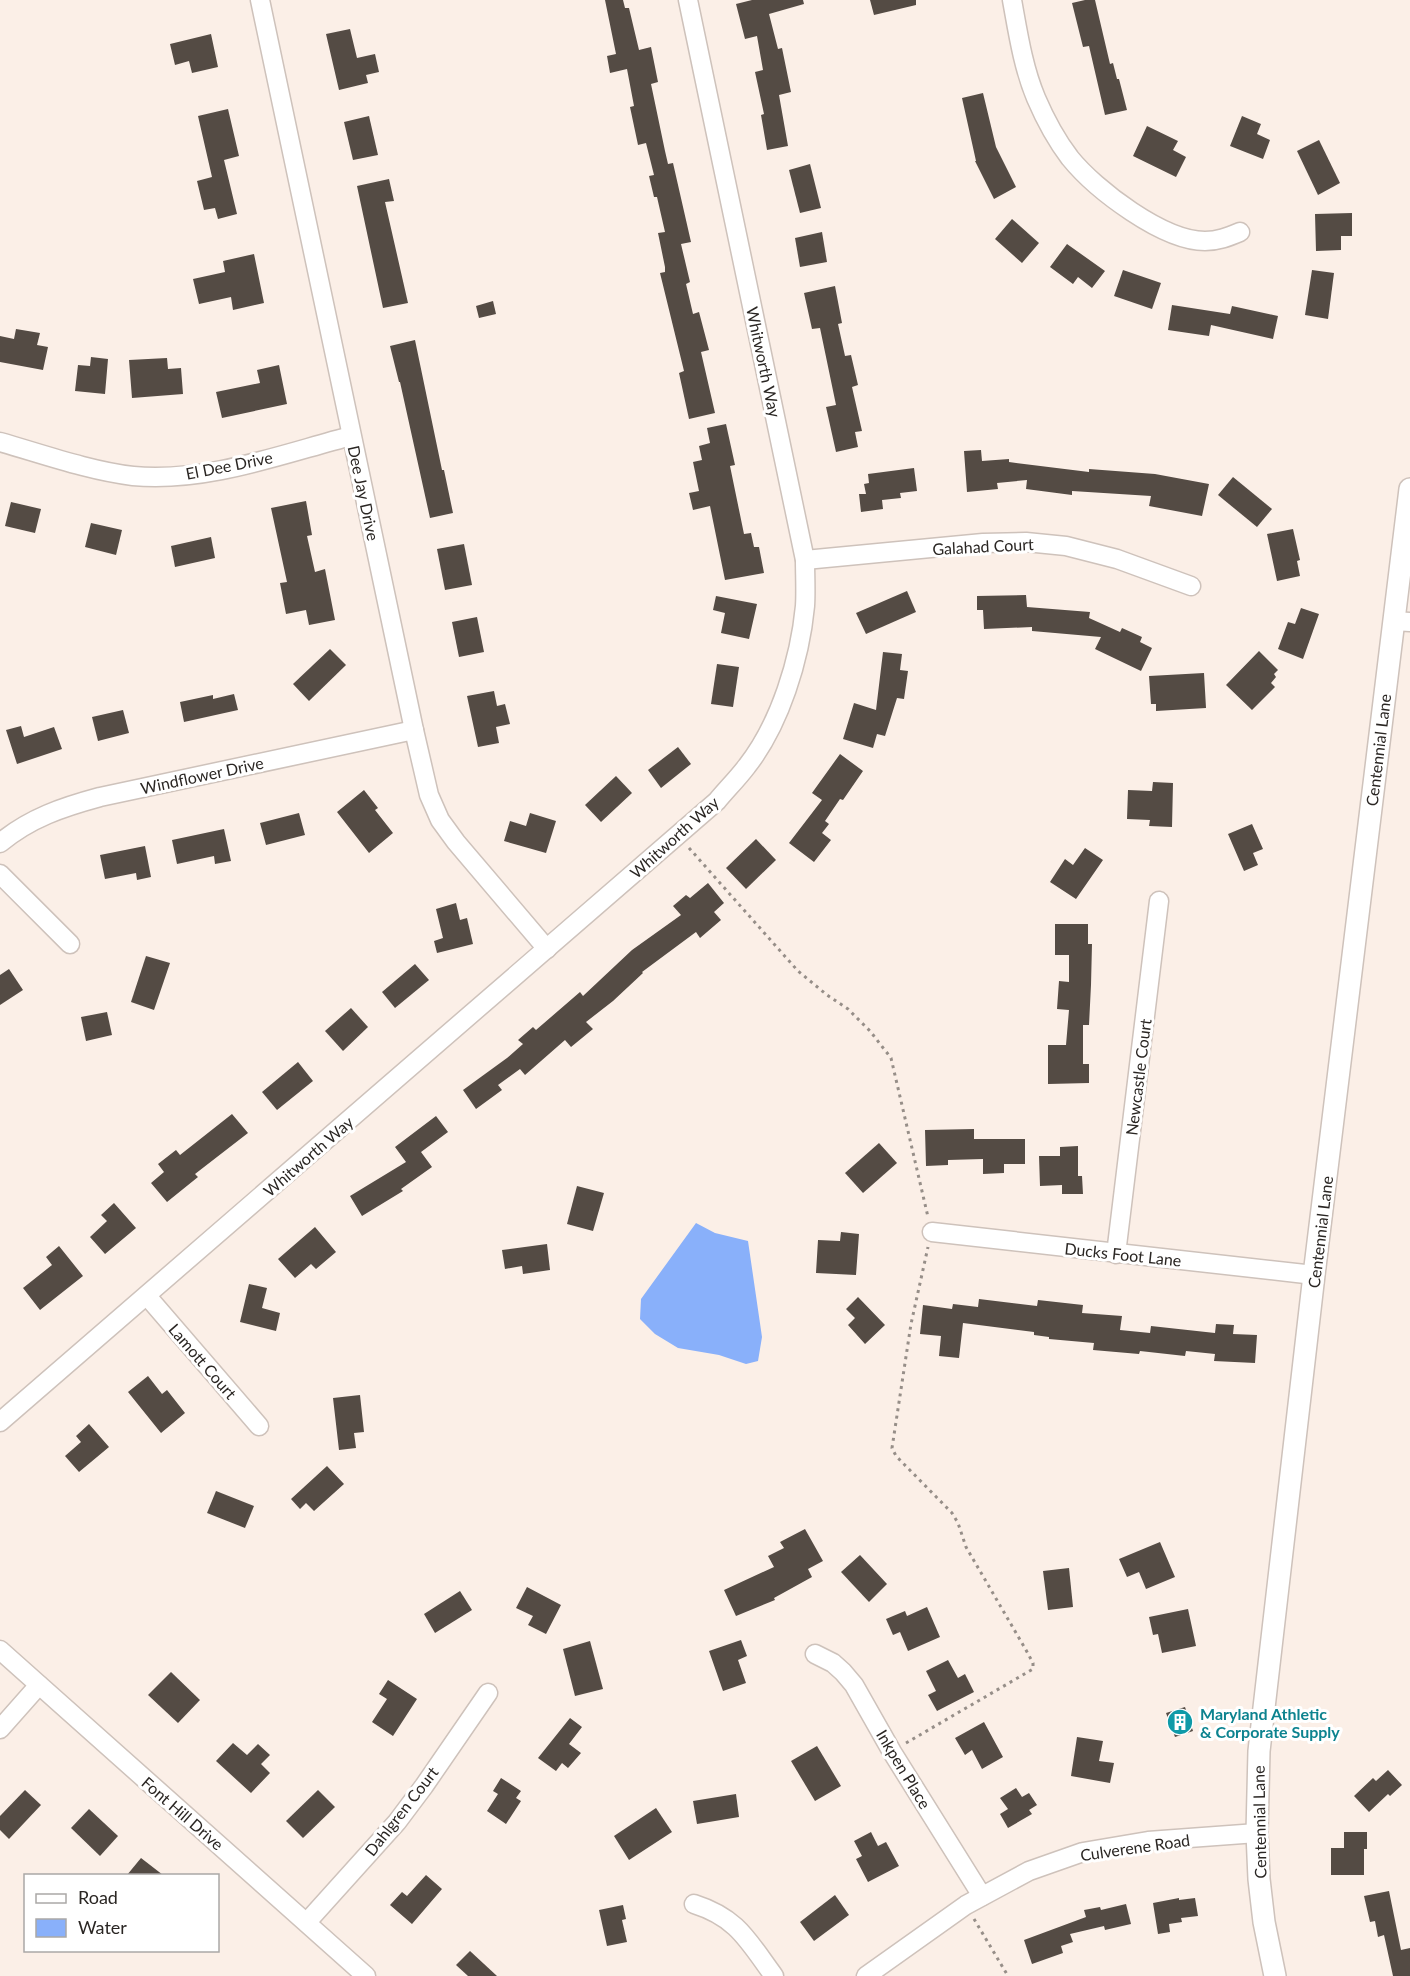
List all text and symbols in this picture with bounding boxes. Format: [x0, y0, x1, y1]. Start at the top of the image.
street label: Whitworth Way [743, 305, 785, 420]
street label: Dee Jay Drive [345, 444, 383, 542]
street label: El Dee Drive [184, 447, 274, 483]
street label: Galahad Court [932, 534, 1034, 558]
street label: Centennial Lane [1362, 693, 1394, 807]
street label: Windflower Drive [139, 753, 265, 797]
street label: Whitworth Way [626, 792, 723, 882]
street label: Newcastle Court [1121, 1017, 1155, 1136]
street label: Whitworth Way [259, 1111, 357, 1200]
street label: Centennial Lane [1304, 1175, 1336, 1289]
street label: Ducks Foot Lane [1064, 1238, 1182, 1270]
street label: Lamott Court [165, 1320, 241, 1403]
place label: Maryland Athletic & Corporate Supply [1200, 1704, 1340, 1741]
building icon: Maryland Athletic & Corporate Supply [1165, 1707, 1195, 1737]
street label: Inkpen Place [873, 1726, 935, 1812]
street label: Dahlgren Court [360, 1762, 442, 1859]
street label: Centennial Lane [1249, 1765, 1269, 1879]
street label: Font Hill Drive [138, 1772, 228, 1854]
street label: Culverene Road [1079, 1830, 1191, 1864]
legend [24, 1874, 219, 1952]
text: Road [78, 1886, 118, 1908]
text: Water [78, 1916, 127, 1938]

